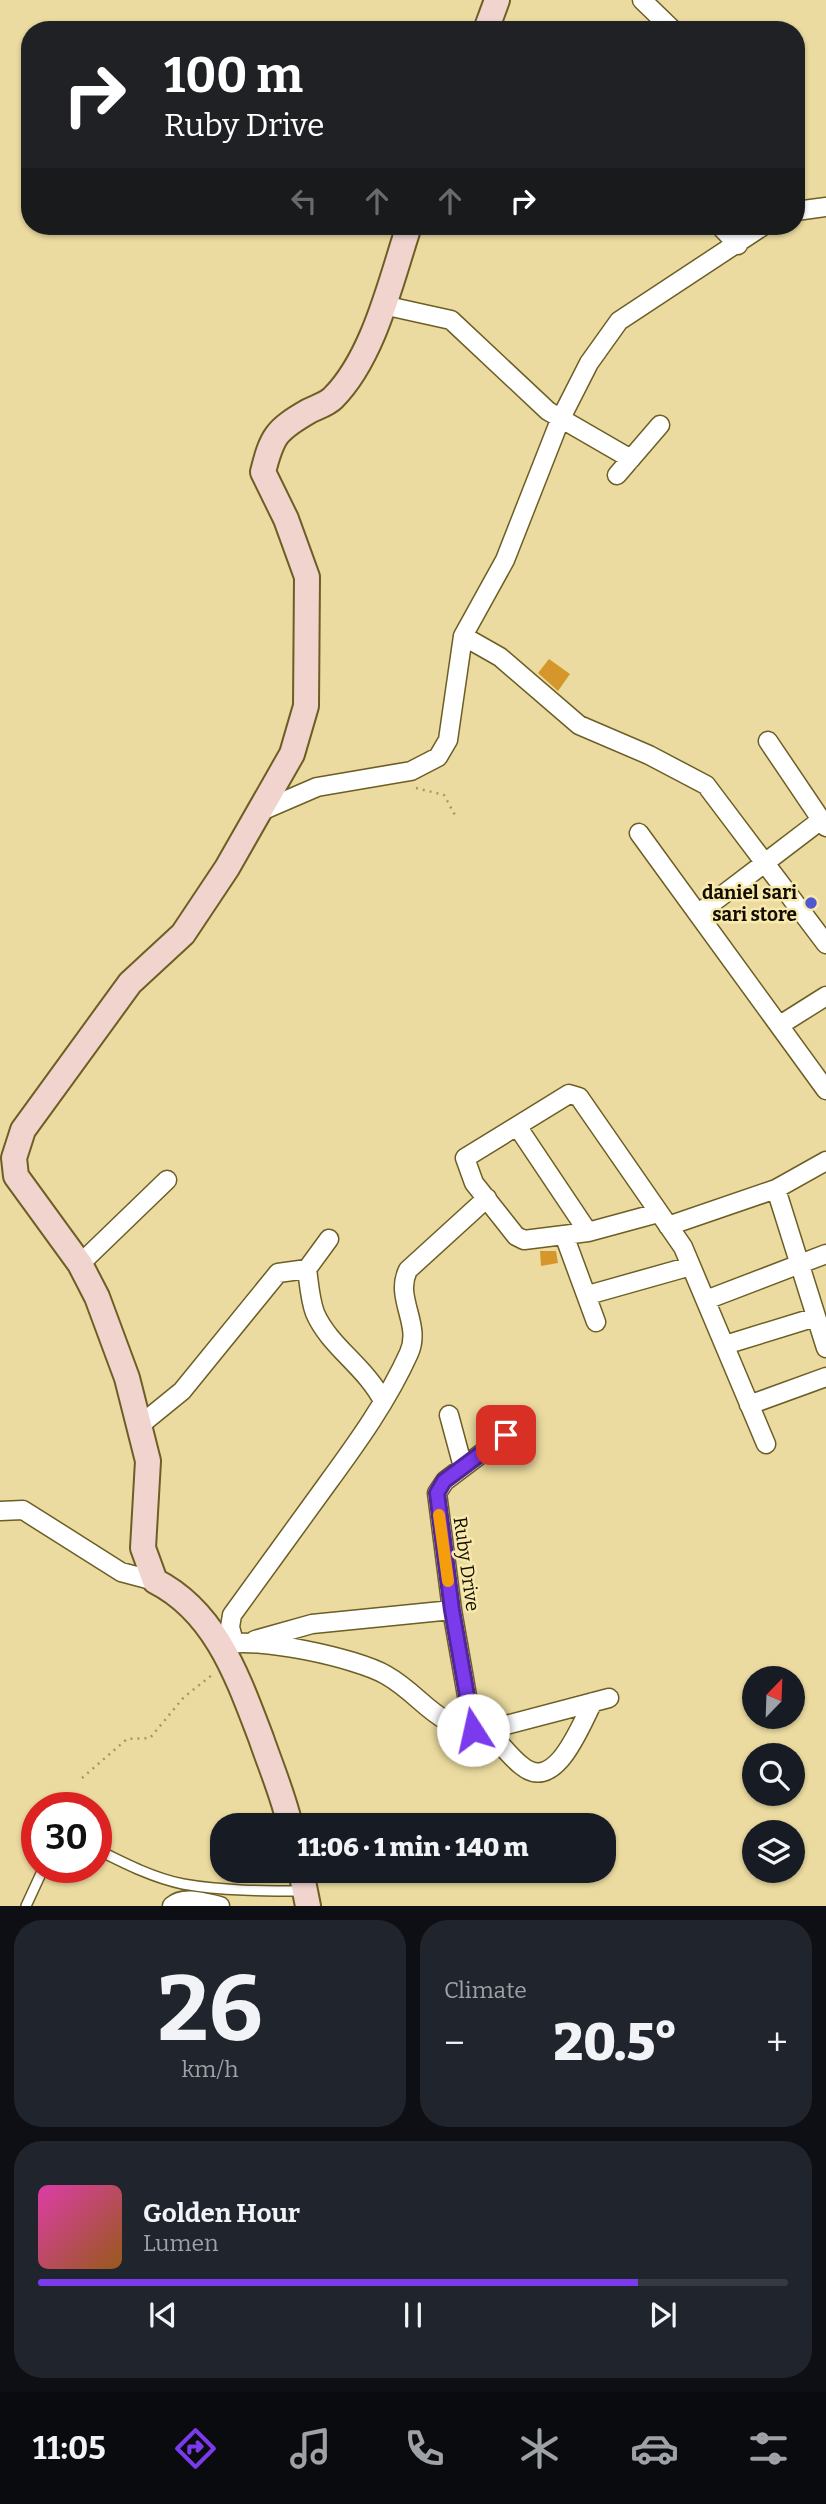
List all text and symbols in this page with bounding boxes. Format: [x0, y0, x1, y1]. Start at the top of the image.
text: 100 m [164, 46, 303, 105]
icon: right [49, 49, 140, 140]
text: Ruby Drive [164, 106, 324, 144]
icon: left [285, 182, 323, 220]
icon: ahead [358, 182, 396, 220]
icon: ahead [431, 182, 469, 220]
icon: right [504, 182, 542, 220]
place label: daniel sari sari store [702, 881, 797, 926]
marker: daniel sari sari store [803, 895, 819, 911]
pin [476, 1405, 536, 1465]
icon: arrive [487, 1416, 525, 1454]
street label: Ruby Drive [448, 1515, 485, 1613]
north arrow [742, 1666, 805, 1729]
map controls [742, 1666, 805, 1883]
position arrow [436, 1693, 510, 1767]
button: search [742, 1743, 805, 1806]
speed limit sign: 30 [21, 1792, 112, 1883]
button: layers [742, 1820, 805, 1883]
text: 11:06 · 1 min · 140 m [297, 1832, 529, 1863]
text: 26 [157, 1955, 263, 2064]
text: Climate [444, 1976, 527, 2004]
text: 20.5° [553, 2011, 678, 2074]
text: − [444, 2020, 465, 2066]
text: + [766, 2020, 788, 2066]
text: km/h [182, 2055, 238, 2083]
text: Golden Hour [143, 2198, 300, 2229]
text: Lumen [143, 2229, 219, 2257]
icon: previous [144, 2296, 182, 2334]
icon: pause [394, 2296, 432, 2334]
icon: next [644, 2296, 682, 2334]
icon: directions [171, 2424, 220, 2473]
icon: music [286, 2424, 335, 2473]
icon: phone [400, 2424, 449, 2473]
icon: climate [515, 2424, 564, 2473]
icon: car [630, 2424, 679, 2473]
icon: filters [744, 2424, 793, 2473]
text: 11:05 [33, 2429, 106, 2467]

